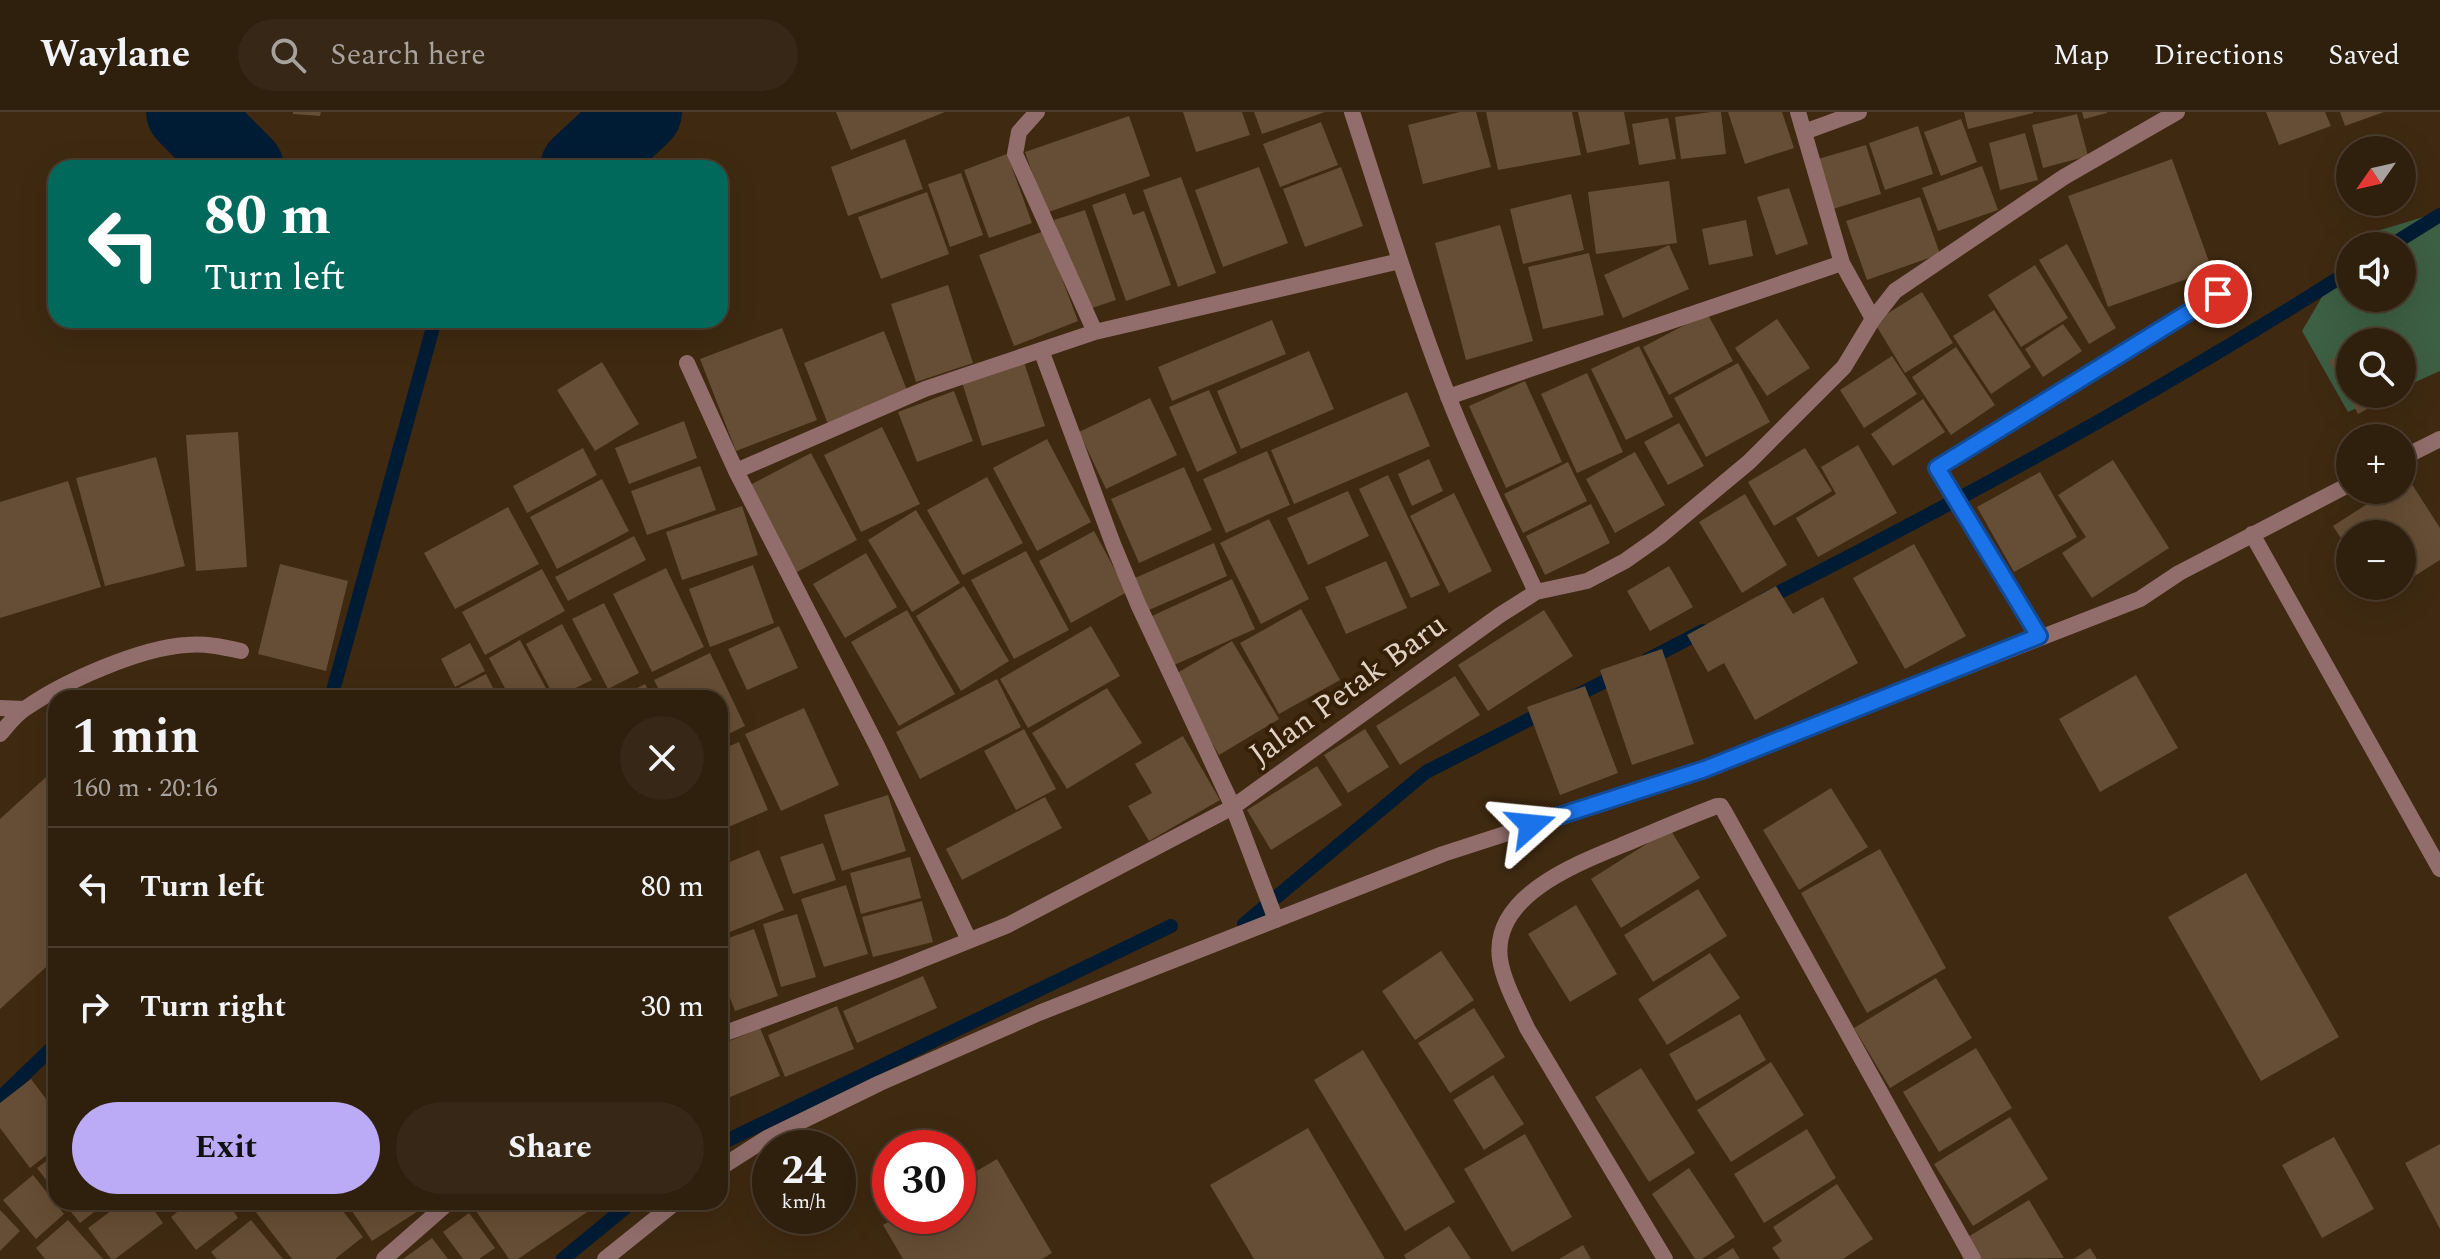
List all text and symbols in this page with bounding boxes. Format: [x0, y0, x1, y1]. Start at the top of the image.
search box [238, 19, 798, 91]
text: Waylane [40, 26, 190, 84]
text: Search here [330, 32, 486, 78]
icon: search [266, 33, 310, 77]
text: Map [2053, 34, 2110, 77]
text: Directions [2154, 34, 2284, 77]
text: Saved [2328, 34, 2400, 77]
north arrow [2336, 136, 2416, 216]
map controls [2336, 136, 2416, 600]
text: 80 m [204, 174, 331, 259]
icon: left [72, 192, 176, 296]
button: sound [2336, 232, 2416, 312]
text: Turn left [204, 251, 345, 306]
pin [2184, 260, 2252, 328]
icon: arrive [2196, 272, 2240, 316]
button: search [2336, 328, 2416, 408]
button: + [2336, 424, 2416, 504]
button: − [2336, 520, 2416, 600]
street label: Jalan Petak Baru [1239, 601, 1457, 779]
text: 1 min [72, 701, 200, 774]
button: close [620, 716, 704, 800]
text: 160 m · 20:16 [72, 768, 218, 808]
position arrow [1489, 783, 1573, 867]
text: Turn left [140, 864, 265, 910]
text: 80 m [641, 864, 704, 910]
icon: left [72, 865, 116, 909]
text: Turn right [140, 984, 286, 1030]
text: 30 m [641, 984, 704, 1030]
icon: right [72, 985, 116, 1029]
button: Exit [72, 1102, 380, 1194]
button: Share [396, 1102, 704, 1194]
speed limit sign: 30 [872, 1130, 976, 1234]
text: 24 [782, 1141, 826, 1202]
text: km/h [782, 1187, 827, 1217]

